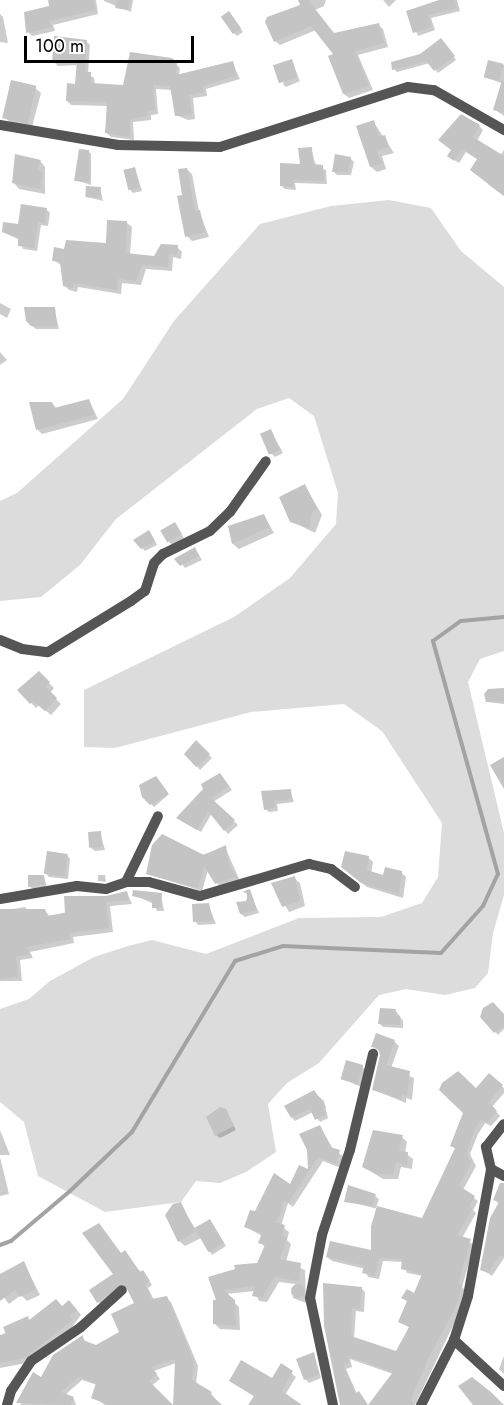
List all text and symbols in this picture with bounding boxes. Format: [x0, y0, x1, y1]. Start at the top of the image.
scale bar [27, 24, 196, 62]
text: 100 m [35, 33, 84, 59]

